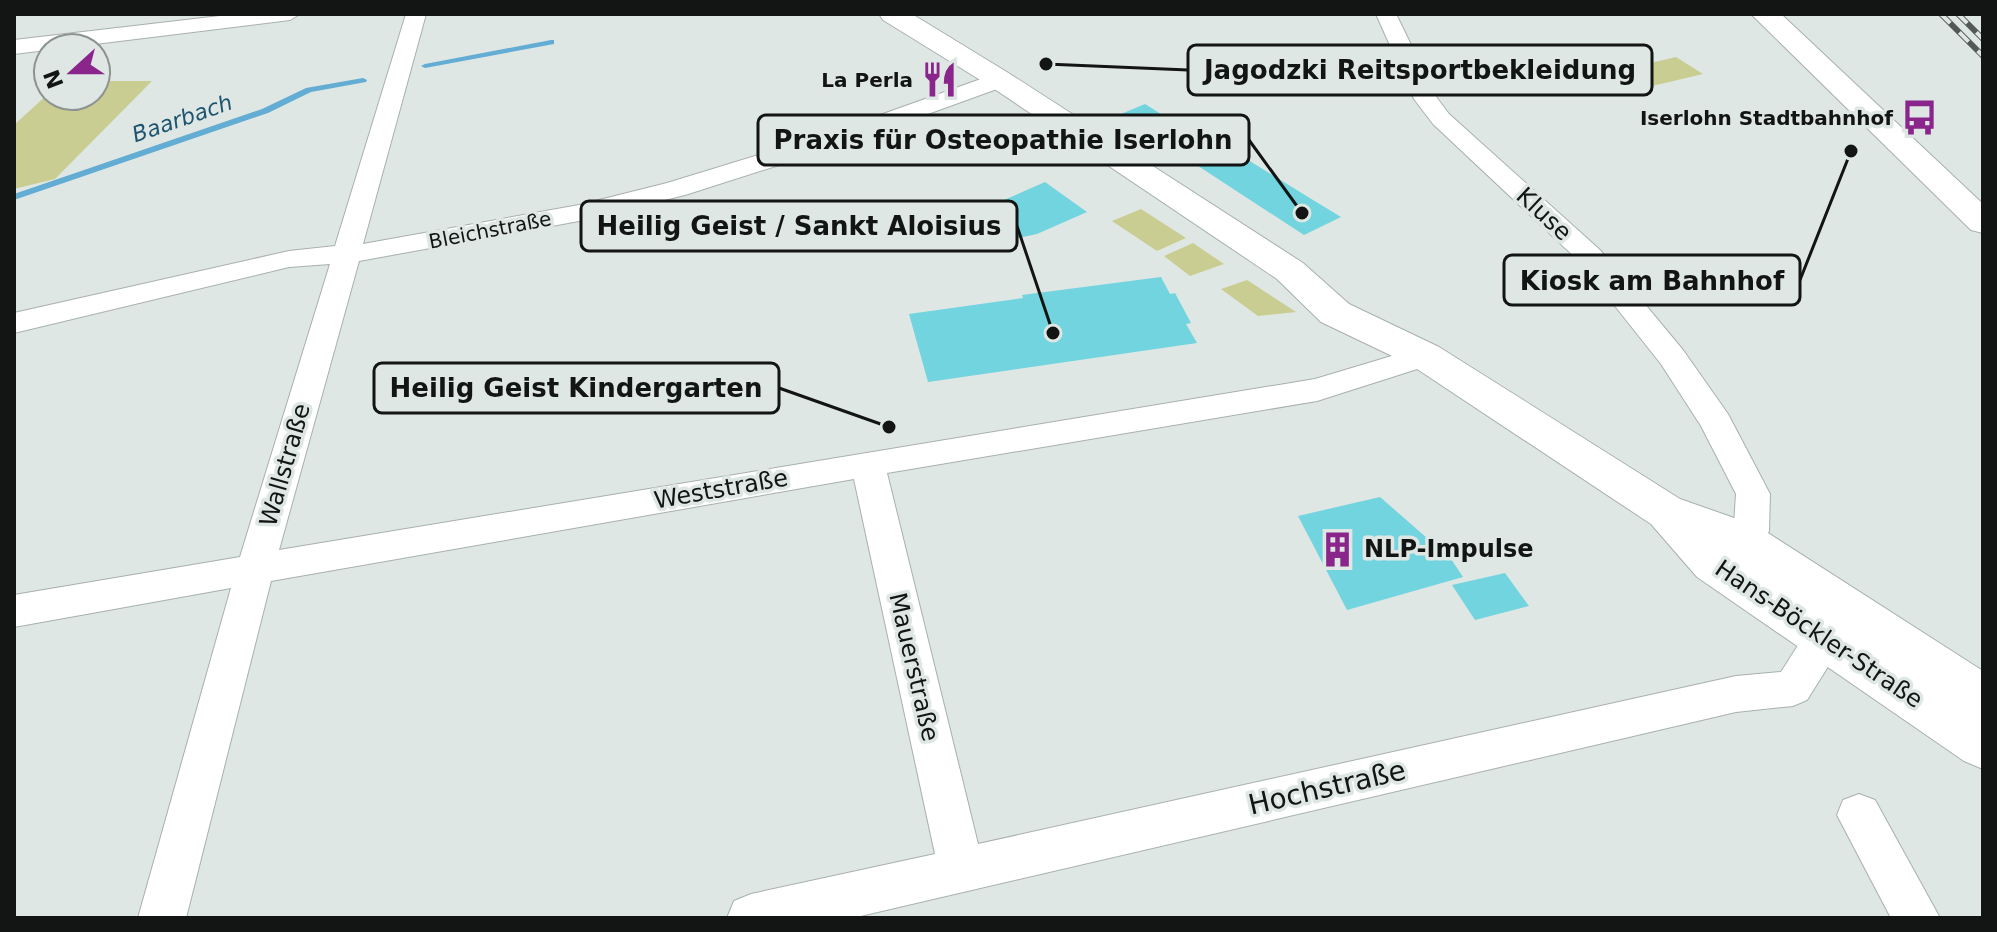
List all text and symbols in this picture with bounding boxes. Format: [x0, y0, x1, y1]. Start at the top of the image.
north arrow [32, 32, 112, 112]
callout: Jagodzki Reitsportbekleidung [1188, 45, 1652, 95]
text: Jagodzki Reitsportbekleidung [1202, 55, 1636, 85]
restaurant icon: La Perla [920, 61, 958, 99]
text: N [39, 66, 69, 92]
place label: La Perla [821, 68, 913, 92]
water label: Baarbach [129, 90, 236, 147]
bus stop icon: Iserlohn Stadtbahnhof [1900, 99, 1938, 137]
place label: Iserlohn Stadtbahnhof [1640, 106, 1893, 130]
callout: Praxis für Osteopathie Iserlohn [758, 115, 1249, 165]
text: Praxis für Osteopathie Iserlohn [774, 125, 1232, 155]
street label: Kluse [1511, 182, 1577, 246]
callout: Heilig Geist / Sankt Aloisius [581, 201, 1017, 251]
street label: Bleichstraße [427, 206, 553, 254]
text: Heilig Geist / Sankt Aloisius [597, 211, 1001, 241]
callout: Kiosk am Bahnhof [1504, 255, 1800, 305]
text: Kiosk am Bahnhof [1520, 266, 1785, 296]
callout: Heilig Geist Kindergarten [374, 363, 779, 413]
text: Heilig Geist Kindergarten [390, 373, 762, 403]
street label: Wallstraße [254, 400, 316, 530]
street label: Weststraße [652, 463, 790, 515]
building icon: NLP-Impulse [1319, 530, 1357, 568]
place label: NLP-Impulse [1364, 535, 1534, 563]
street label: Hans-Böckler-Straße [1710, 554, 1928, 714]
street label: Mauerstraße [883, 590, 945, 744]
street label: Hochstraße [1245, 753, 1409, 822]

